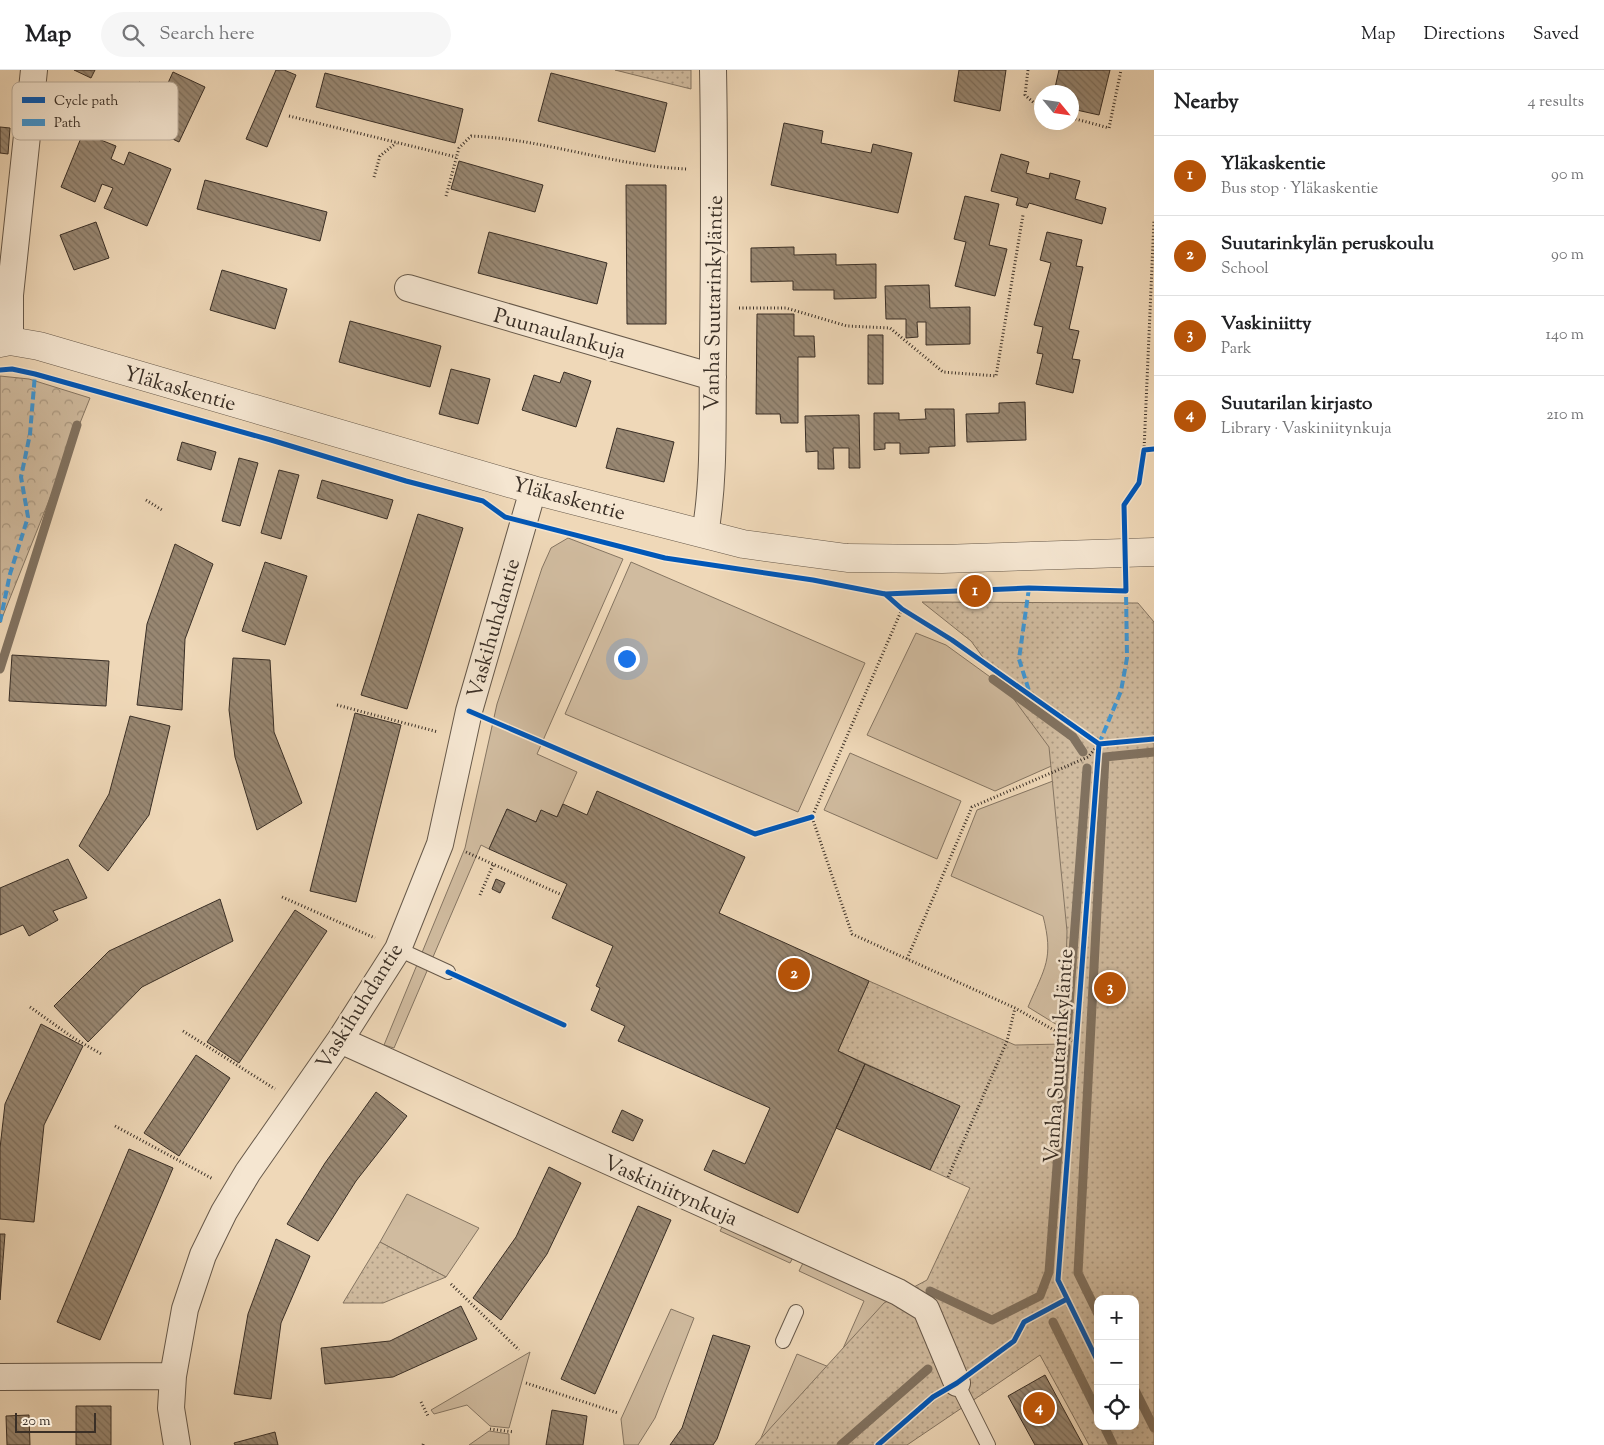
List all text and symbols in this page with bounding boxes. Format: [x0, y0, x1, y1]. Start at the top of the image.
search box [101, 12, 451, 57]
text: Map [25, 18, 71, 52]
icon: search [119, 21, 147, 49]
text: Search here [159, 21, 255, 48]
text: Map [1361, 22, 1396, 48]
text: Directions [1424, 22, 1505, 48]
text: Saved [1533, 22, 1579, 48]
legend [12, 82, 178, 140]
north arrow [1034, 85, 1079, 130]
text: Nearby [1174, 88, 1239, 118]
text: 4 results [1528, 91, 1584, 114]
text: Cycle path [54, 92, 118, 112]
text: Path [54, 114, 81, 134]
text: Yläkaskentie [1221, 151, 1326, 178]
text: 1 [1187, 164, 1193, 187]
text: 90 m [1551, 164, 1584, 187]
text: Bus stop · Yläkaskentie [1221, 178, 1378, 201]
street label: Vanha Suutarinkyläntie [698, 195, 732, 411]
text: Suutarinkylän peruskoulu [1221, 231, 1434, 258]
text: 2 [1186, 244, 1194, 267]
text: 90 m [1551, 244, 1584, 267]
text: School [1221, 258, 1269, 281]
street label: Puunaulankuja [490, 302, 629, 368]
text: Vaskiniitty [1221, 311, 1312, 338]
text: 3 [1187, 324, 1193, 347]
text: 140 m [1546, 324, 1584, 347]
text: Park [1221, 338, 1252, 361]
street label: Yläkaskentie [120, 360, 239, 420]
text: Suutarilan kirjasto [1221, 391, 1372, 418]
text: 4 [1186, 404, 1194, 427]
text: 210 m [1546, 404, 1584, 427]
text: Library · Vaskiniitynkuja [1221, 418, 1392, 441]
street label: Yläkaskentie [509, 470, 628, 529]
street label: Vaskihuhdantie [461, 555, 529, 702]
pin: 1 [959, 572, 991, 610]
your location [614, 646, 640, 672]
street label: Vaskihuhdantie [310, 938, 412, 1076]
street label: Vanha Suutarinkyläntie [1038, 947, 1082, 1165]
pin: 2 [778, 955, 810, 993]
pin: 3 [1094, 969, 1126, 1007]
street label: Vaskiniitynkuja [598, 1149, 742, 1235]
map controls [1094, 1295, 1139, 1430]
button: + [1094, 1295, 1139, 1340]
button: − [1094, 1340, 1139, 1385]
button: locate [1094, 1385, 1139, 1430]
pin: 4 [1023, 1389, 1055, 1427]
scale bar [15, 1410, 96, 1433]
text: 20 m [22, 1412, 51, 1432]

